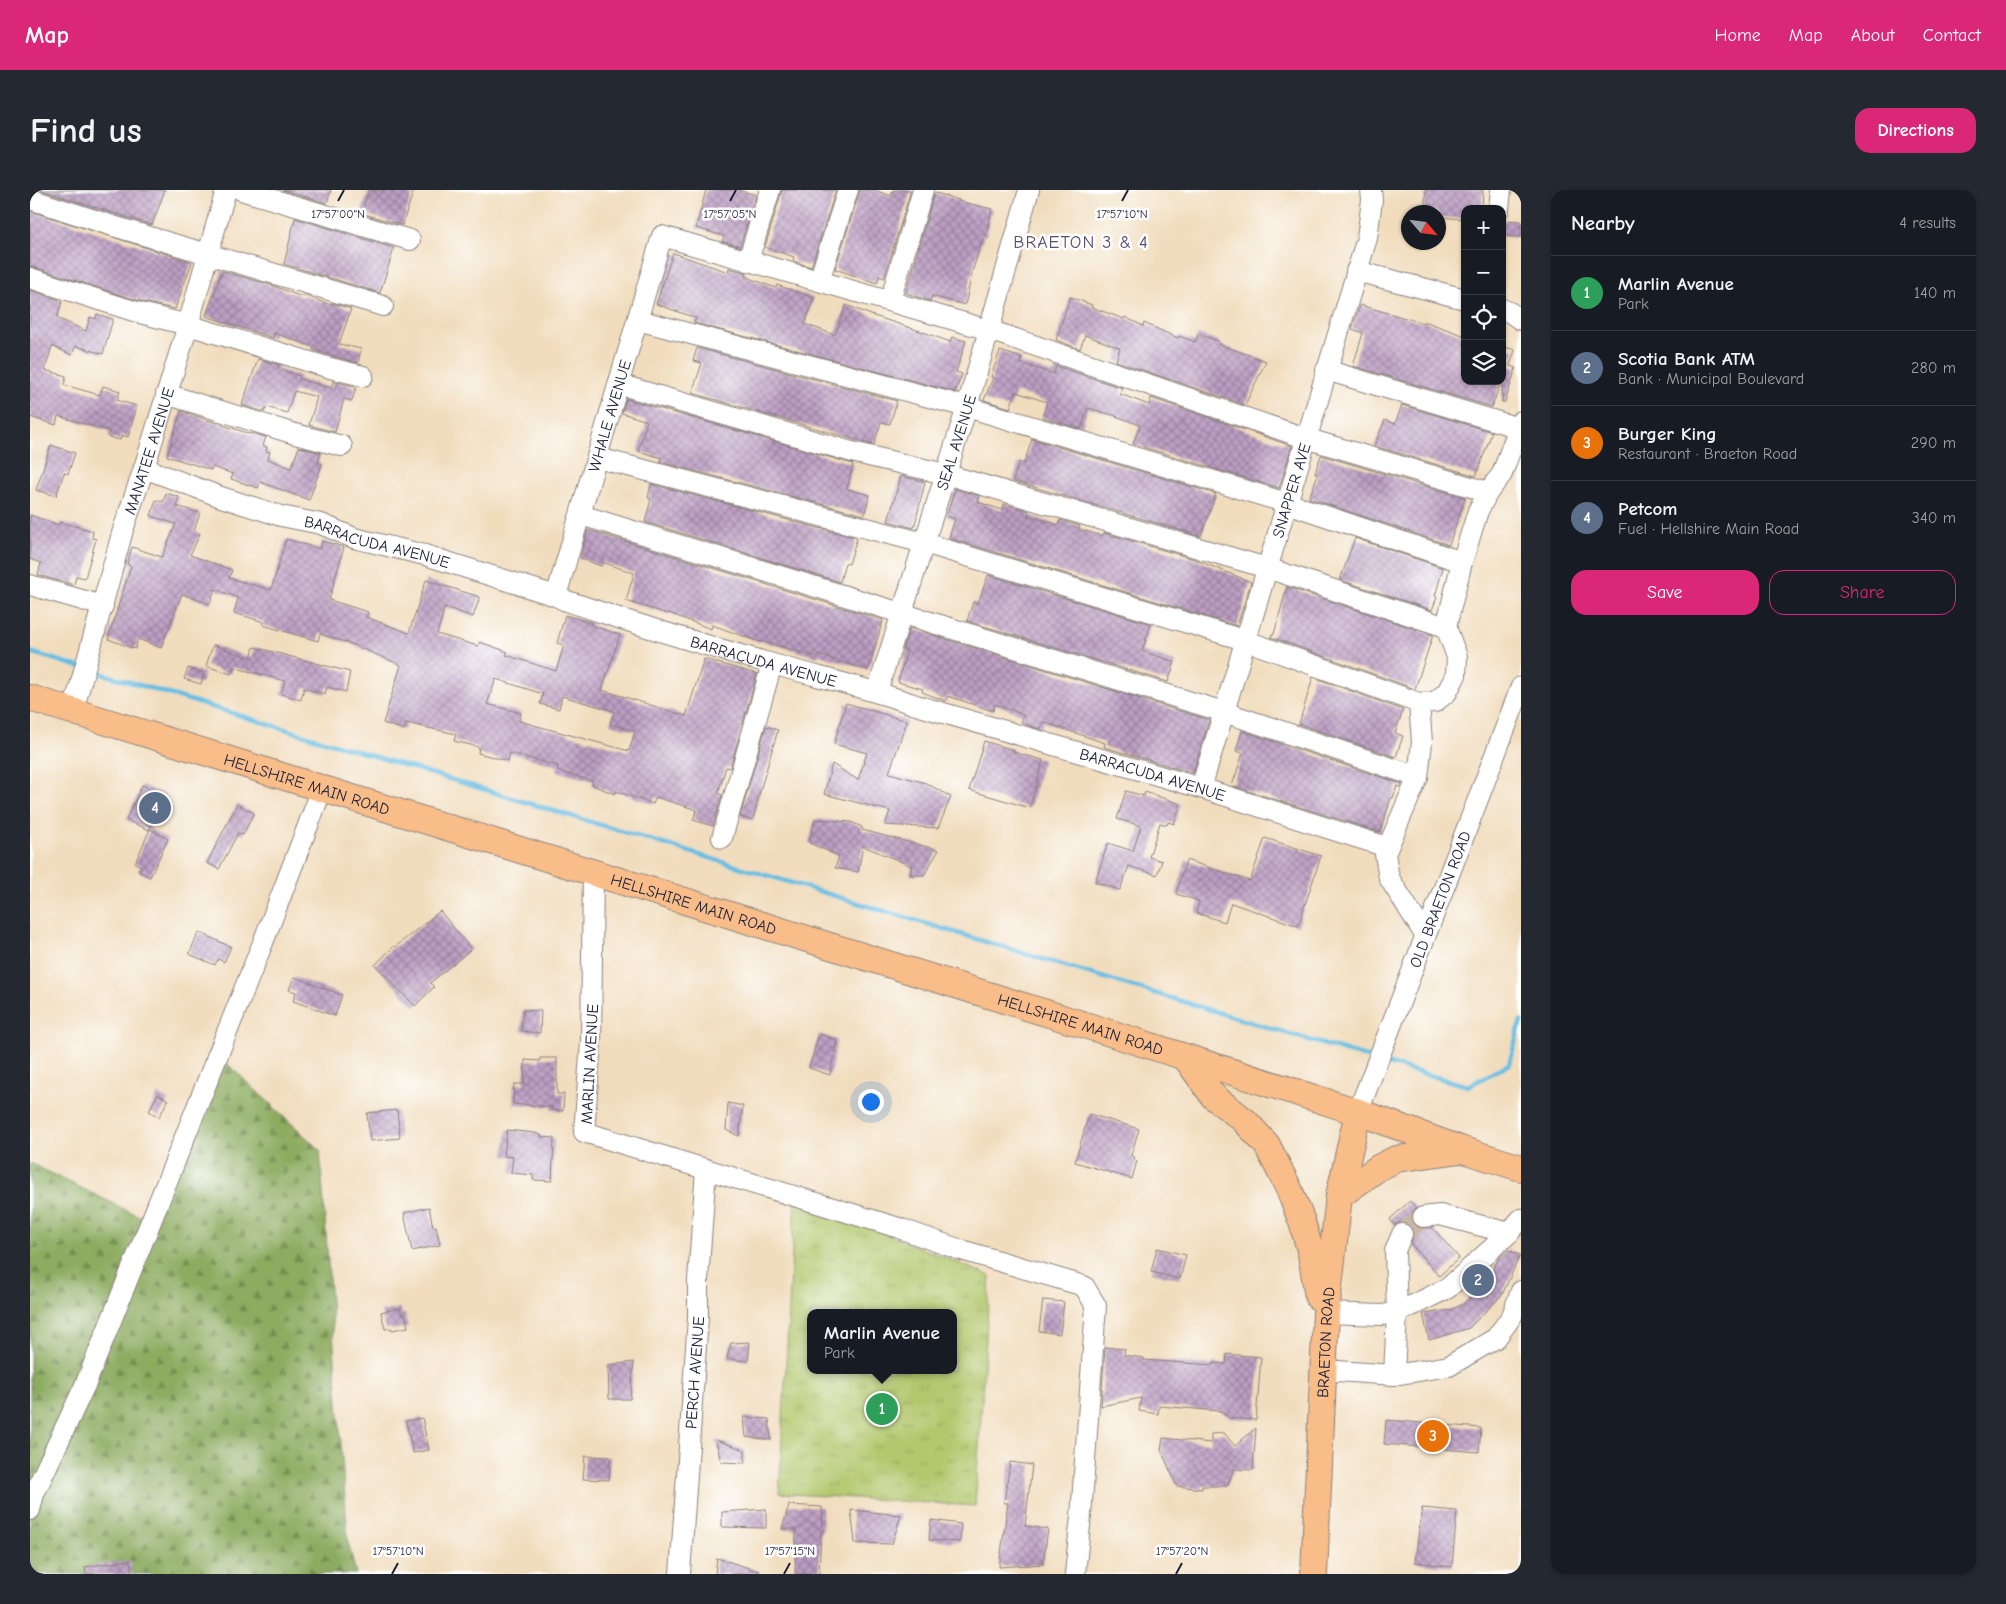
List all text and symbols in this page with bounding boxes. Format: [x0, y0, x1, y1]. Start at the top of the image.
text: Map [25, 21, 69, 49]
text: Home [1714, 25, 1761, 46]
text: Map [1789, 25, 1823, 46]
text: About [1851, 25, 1895, 46]
text: Contact [1923, 25, 1981, 46]
button: Directions [1855, 108, 1976, 153]
text: Find us [30, 110, 142, 151]
north arrow [1401, 205, 1446, 250]
map controls [1461, 205, 1506, 385]
button: + [1461, 205, 1506, 250]
text: 17°57'00"N [311, 207, 365, 221]
text: 17°57'05"N [704, 207, 756, 221]
text: 17°57'10"N [1096, 207, 1148, 221]
text: Nearby [1571, 211, 1635, 235]
text: 4 results [1899, 214, 1956, 232]
district label: BRAETON 3 & 4 [1013, 232, 1149, 253]
button: − [1461, 250, 1506, 295]
text: Marlin Avenue [1618, 273, 1734, 295]
text: 1 [1584, 284, 1590, 302]
text: 140 m [1914, 284, 1956, 302]
button: locate [1461, 295, 1506, 340]
text: Park [1618, 295, 1649, 313]
button: layers [1461, 340, 1506, 385]
text: Scotia Bank ATM [1618, 348, 1755, 370]
street label: WHALE AVENUE [585, 357, 635, 474]
text: 2 [1583, 359, 1591, 377]
text: 280 m [1911, 359, 1956, 377]
text: Bank · Municipal Boulevard [1618, 370, 1804, 388]
street label: MANATEE AVENUE [121, 385, 178, 517]
street label: SEAL AVENUE [933, 392, 980, 493]
text: Burger King [1618, 423, 1717, 445]
text: 3 [1583, 434, 1591, 452]
text: 290 m [1911, 434, 1956, 452]
street label: SNAPPER AVE [1269, 441, 1315, 540]
text: Restaurant · Braeton Road [1618, 445, 1797, 463]
text: Petcom [1618, 498, 1678, 520]
text: 4 [1583, 509, 1591, 527]
text: 340 m [1912, 509, 1956, 527]
street label: BARRACUDA AVENUE [303, 513, 452, 572]
text: Fuel · Hellshire Main Road [1618, 520, 1799, 538]
button: Save [1571, 570, 1759, 615]
button: Share [1769, 570, 1956, 615]
street label: BARRACUDA AVENUE [688, 633, 839, 691]
street label: BARRACUDA AVENUE [1077, 745, 1228, 805]
street label: HELLSHIRE MAIN ROAD [222, 751, 392, 819]
pin: 4 [139, 789, 171, 827]
street label: OLD BRAETON ROAD [1406, 829, 1475, 970]
street label: HELLSHIRE MAIN ROAD [608, 871, 779, 939]
street label: HELLSHIRE MAIN ROAD [995, 991, 1165, 1059]
street label: MARLIN AVENUE [578, 1003, 602, 1125]
your location [858, 1089, 884, 1115]
pin: 2 [1462, 1261, 1494, 1299]
street label: BRAETON ROAD [1314, 1286, 1339, 1398]
popup [807, 1309, 957, 1374]
street label: PERCH AVENUE [682, 1315, 708, 1430]
text: Marlin Avenue [824, 1322, 940, 1344]
text: Park [824, 1344, 855, 1362]
pin: 1 [866, 1390, 898, 1428]
pin: 3 [1417, 1417, 1449, 1455]
text: 17°57'10"N [372, 1544, 424, 1558]
text: 17°57'15"N [765, 1544, 815, 1558]
text: 17°57'20"N [1156, 1544, 1208, 1558]

